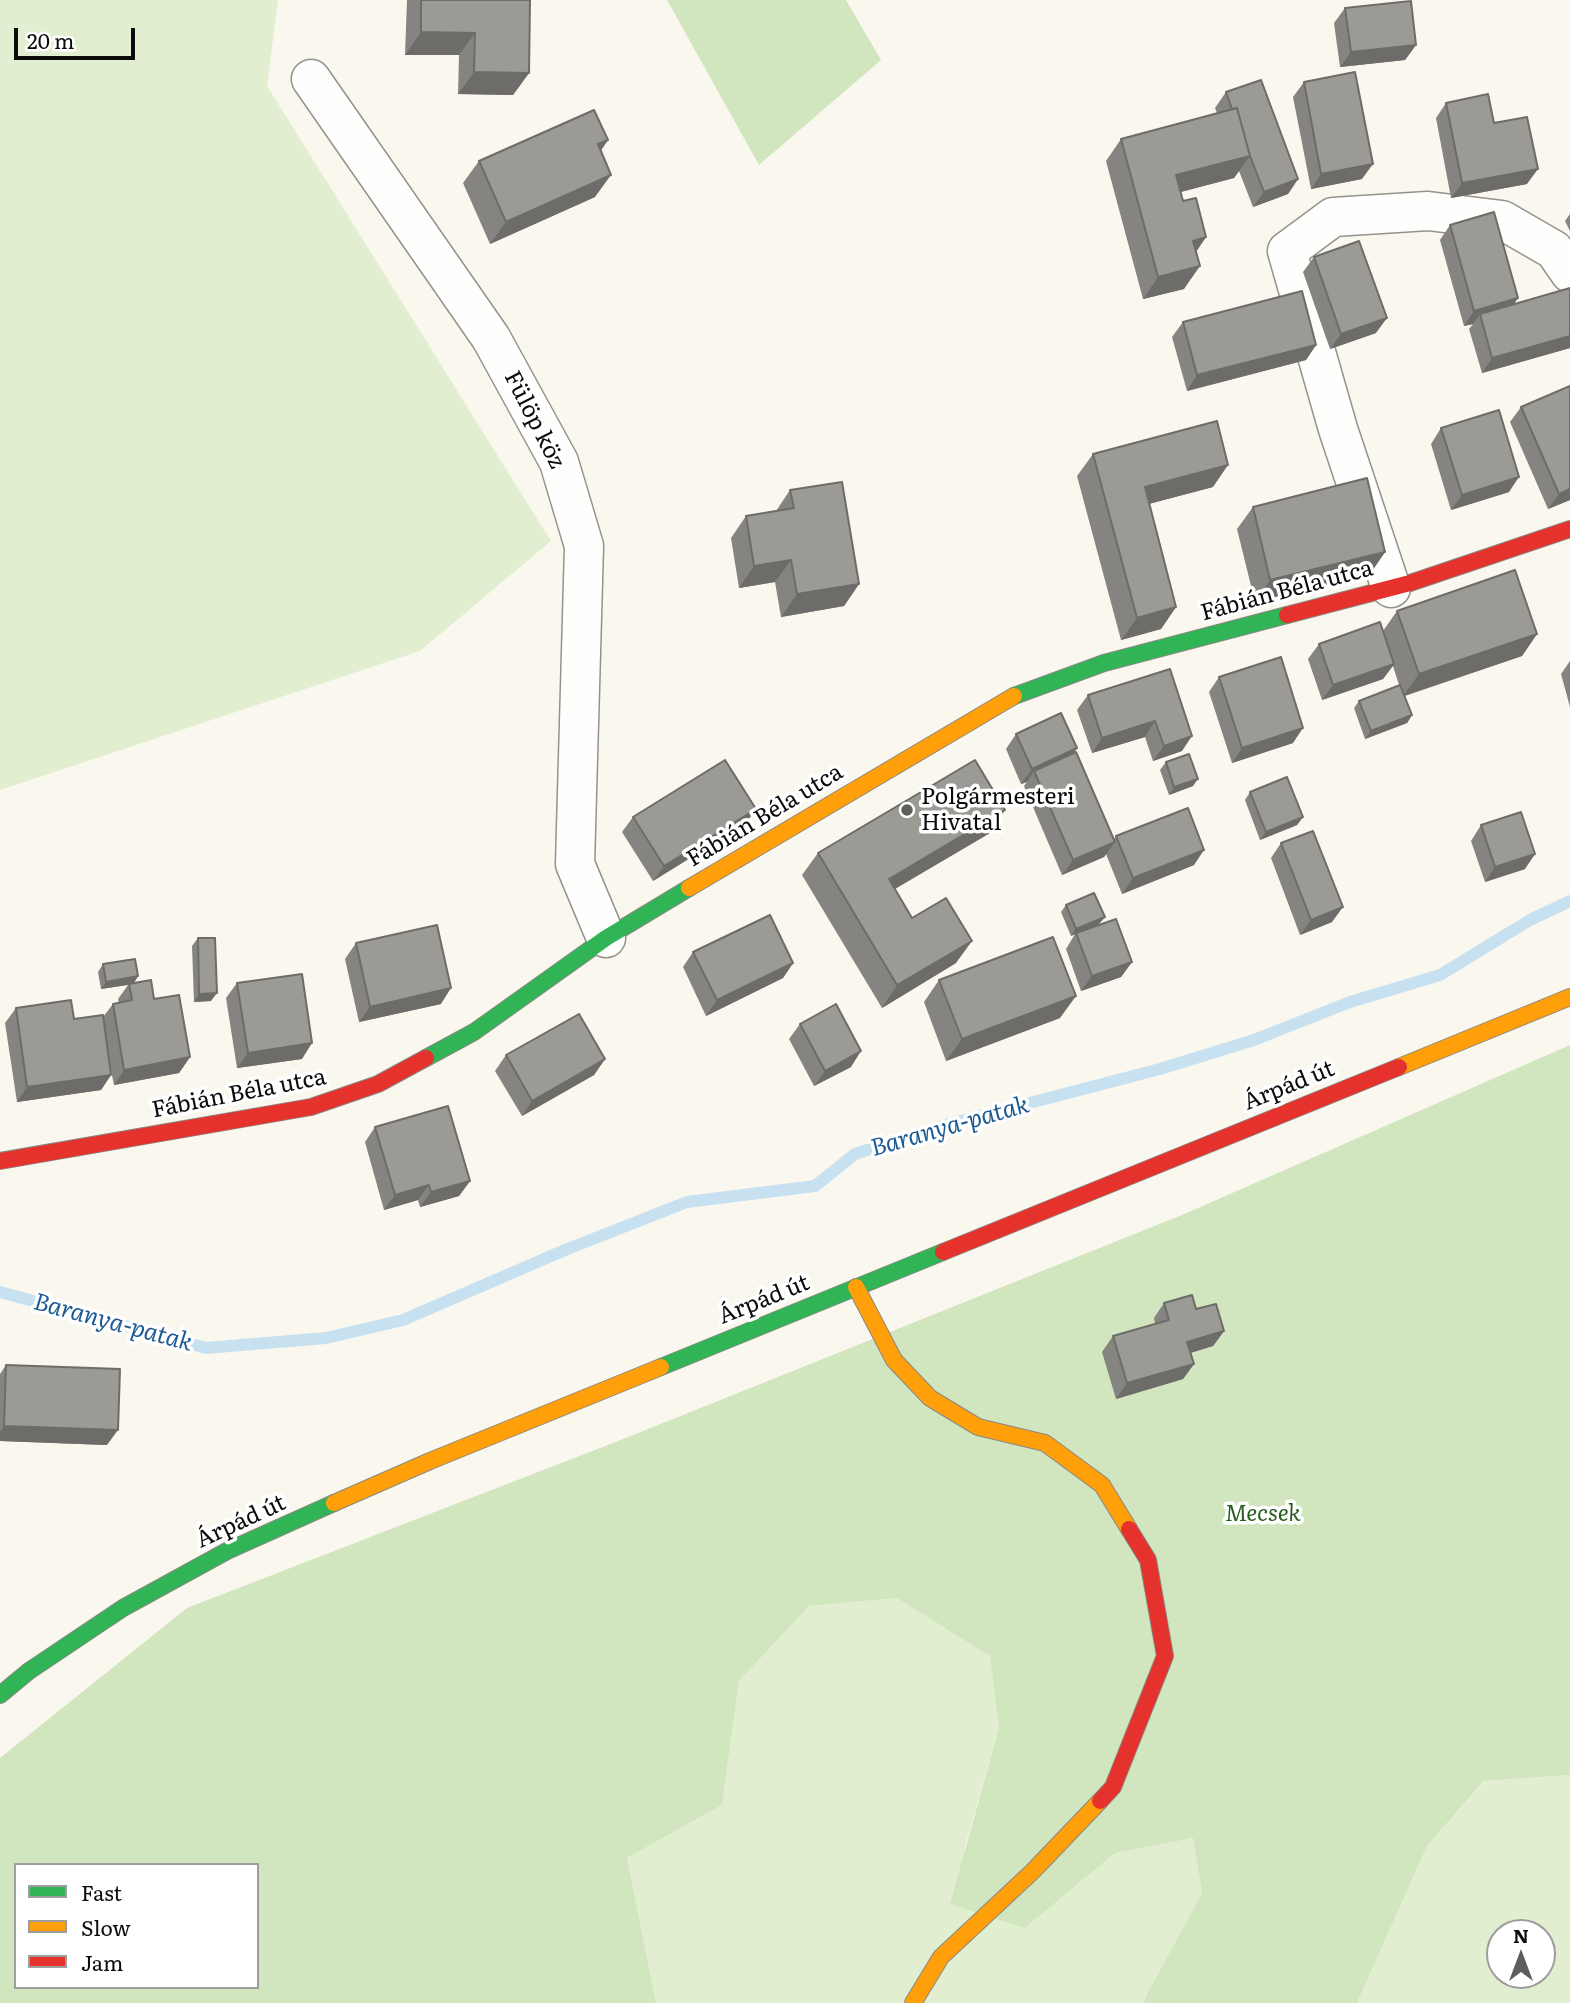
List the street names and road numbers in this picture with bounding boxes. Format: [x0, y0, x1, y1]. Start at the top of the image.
street label: Fülöp köz [498, 366, 570, 474]
street label: Fábián Béla utca [1198, 555, 1376, 627]
street label: Fábián Béla utca [682, 759, 848, 873]
street label: Árpád út [1239, 1055, 1339, 1117]
street label: Fábián Béla utca [150, 1064, 328, 1124]
street label: Árpád út [714, 1269, 814, 1331]
street label: Árpád út [192, 1489, 290, 1555]

